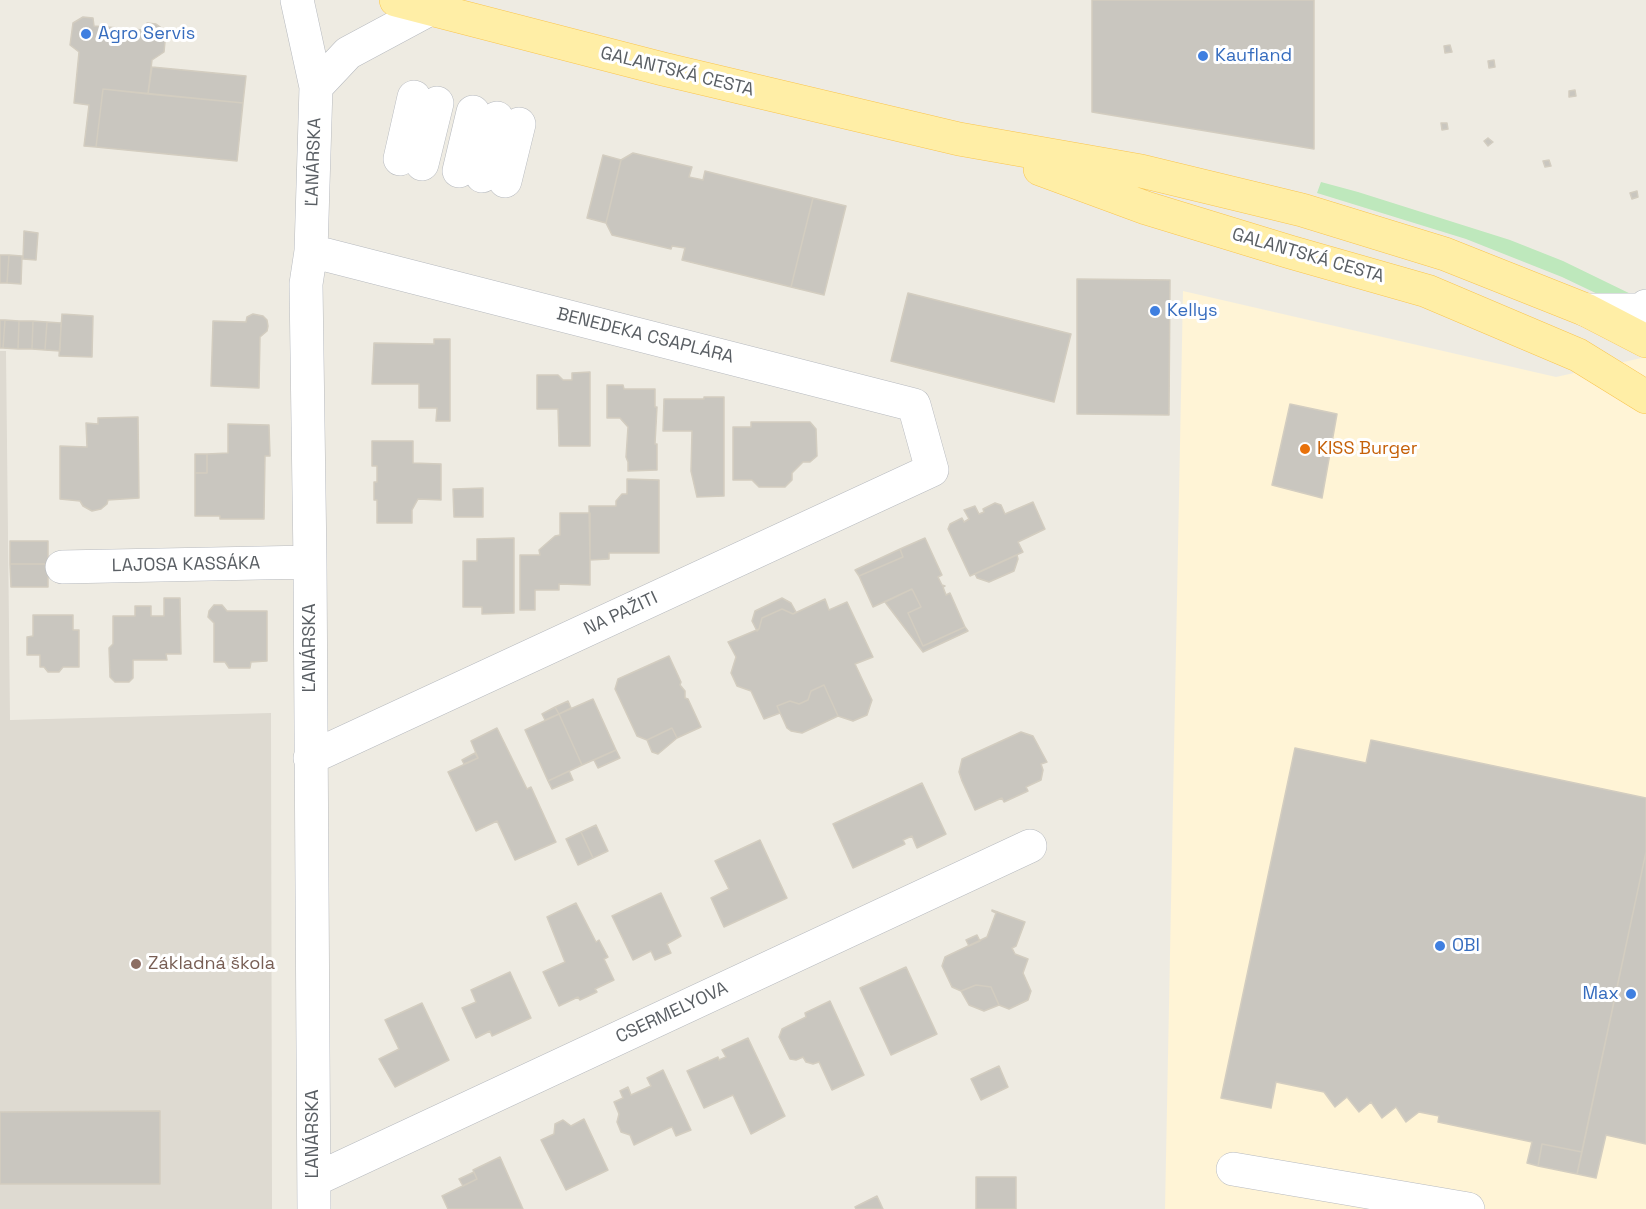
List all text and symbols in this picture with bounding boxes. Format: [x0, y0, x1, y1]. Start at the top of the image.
place label: Agro Servis [98, 23, 195, 45]
marker: Agro Servis [79, 27, 93, 41]
street label: GALANTSKÁ CESTA [598, 42, 756, 102]
place label: Kaufland [1215, 45, 1292, 67]
marker: Kaufland [1196, 49, 1210, 63]
street label: ĽANÁRSKA [302, 117, 326, 207]
street label: GALANTSKÁ CESTA [1229, 224, 1387, 288]
place label: Kellys [1167, 300, 1218, 322]
street label: BENEDEKA CSAPLÁRA [554, 304, 736, 368]
marker: Kellys [1148, 304, 1162, 318]
place label: KISS Burger [1317, 438, 1417, 460]
marker: KISS Burger [1298, 442, 1312, 456]
street label: LAJOSA KASSÁKA [112, 553, 260, 577]
street label: NA PAŽITI [581, 588, 661, 640]
street label: ĽANÁRSKA [299, 603, 321, 693]
place label: OBI [1452, 935, 1480, 957]
marker: OBI [1433, 939, 1447, 953]
place label: Základná škola [148, 953, 275, 975]
marker: Základná škola [129, 957, 143, 971]
street label: CSERMELYOVA [613, 978, 731, 1048]
place label: Max [1582, 983, 1619, 1005]
marker: Max [1624, 987, 1638, 1001]
street label: ĽANÁRSKA [302, 1089, 324, 1179]

